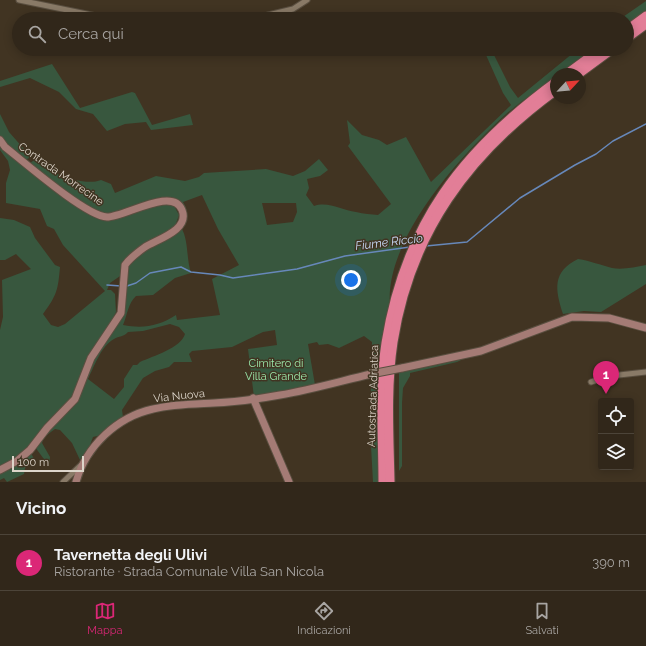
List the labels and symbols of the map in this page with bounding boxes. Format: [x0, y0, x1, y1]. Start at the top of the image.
north arrow [550, 68, 586, 104]
street label: Contrada Morrecine [16, 140, 107, 209]
water label: Fiume Riccio [354, 231, 424, 253]
your location [341, 270, 361, 290]
street label: Autostrada Adriatica [365, 345, 381, 447]
park label: Cimitero di Villa Grande [245, 357, 308, 383]
pin: 1 [593, 361, 619, 394]
street label: Via Nuova [153, 387, 205, 405]
scale bar [12, 454, 84, 473]

